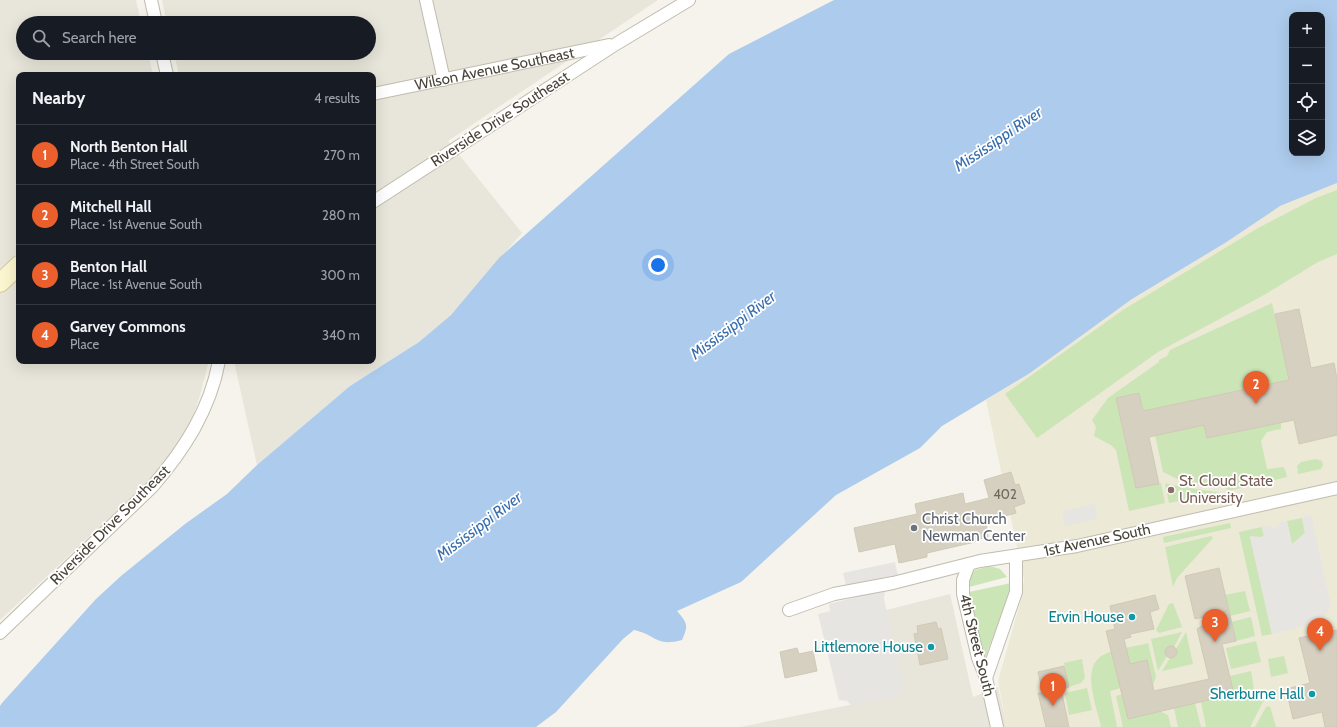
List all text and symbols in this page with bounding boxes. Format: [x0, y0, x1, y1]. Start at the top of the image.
map controls [1289, 12, 1325, 156]
button: + [1289, 12, 1325, 48]
search box [16, 16, 376, 60]
icon: search [30, 27, 52, 49]
text: Search here [62, 29, 137, 47]
street label: Wilson Avenue Southeast [413, 43, 576, 94]
button: − [1289, 48, 1325, 84]
street label: Riverside Drive Southeast [427, 67, 573, 171]
button: locate [1289, 84, 1325, 120]
text: Nearby [32, 88, 85, 108]
text: 4 results [314, 90, 360, 106]
water label: Mississippi River [950, 102, 1046, 176]
button: layers [1289, 120, 1325, 156]
text: North Benton Hall [70, 138, 188, 156]
text: 1 [43, 147, 47, 163]
text: 270 m [323, 147, 360, 163]
text: Place · 4th Street South [70, 156, 199, 172]
text: Mitchell Hall [70, 198, 151, 216]
text: 2 [42, 207, 48, 223]
text: 280 m [322, 207, 360, 223]
text: Place · 1st Avenue South [70, 216, 202, 232]
your location [648, 255, 668, 275]
text: Benton Hall [70, 258, 147, 276]
text: 3 [41, 267, 49, 283]
text: 300 m [320, 267, 360, 283]
text: Place · 1st Avenue South [70, 276, 202, 292]
water label: Mississippi River [686, 286, 780, 364]
text: Garvey Commons [70, 318, 186, 336]
text: 4 [41, 327, 49, 343]
text: 340 m [322, 327, 360, 343]
text: Place [70, 336, 99, 352]
pin: 2 [1243, 371, 1269, 404]
street label: Riverside Drive Southeast [46, 461, 174, 589]
place label: St. Cloud State University [1179, 472, 1273, 507]
marker: St. Cloud State University [1166, 485, 1176, 495]
house number: 402 [993, 486, 1017, 502]
water label: Mississippi River [432, 487, 526, 565]
place label: Christ Church Newman Center [922, 510, 1026, 545]
street label: 1st Avenue South [1042, 520, 1152, 560]
marker: Christ Church Newman Center [909, 523, 919, 533]
street label: 4th Street South [956, 592, 998, 698]
place label: Ervin House [1048, 608, 1124, 626]
pin: 3 [1202, 609, 1228, 642]
marker: Ervin House [1127, 612, 1137, 622]
pin: 4 [1307, 618, 1333, 651]
place label: Littlemore House [814, 638, 923, 656]
marker: Littlemore House [926, 642, 936, 652]
pin: 1 [1040, 673, 1066, 706]
place label: Sherburne Hall [1210, 685, 1304, 703]
marker: Sherburne Hall [1307, 689, 1317, 699]

